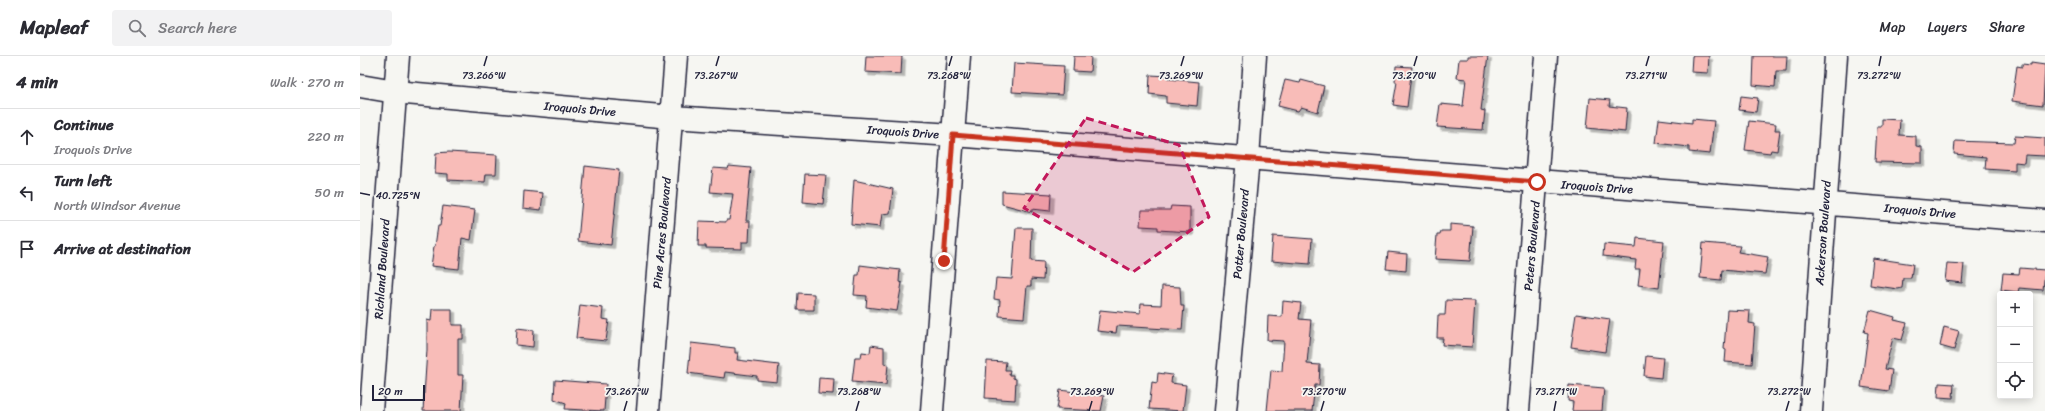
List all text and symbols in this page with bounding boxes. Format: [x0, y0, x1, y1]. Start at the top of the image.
search box [112, 10, 392, 46]
text: Mapleaf [20, 11, 88, 44]
text: Search here [158, 15, 237, 41]
text: Map [1880, 15, 1905, 40]
text: Layers [1927, 15, 1967, 40]
text: Share [1989, 15, 2025, 40]
icon: search [126, 17, 148, 39]
text: 4 min [16, 67, 58, 97]
text: 73.266°W [462, 67, 506, 85]
text: 73.267°W [694, 67, 738, 85]
text: 73.268°W [927, 67, 971, 85]
text: 73.269°W [1159, 67, 1203, 85]
text: 73.270°W [1392, 67, 1436, 85]
text: 73.271°W [1625, 67, 1667, 85]
text: 73.272°W [1857, 67, 1901, 85]
text: Walk · 270 m [270, 71, 344, 94]
street label: Iroquois Drive [542, 95, 617, 123]
text: Continue [54, 112, 114, 138]
street label: Iroquois Drive [865, 118, 940, 146]
text: 220 m [307, 125, 344, 148]
icon: ahead [16, 126, 38, 148]
text: Iroquois Drive [54, 138, 132, 161]
text: Turn left [54, 168, 112, 194]
route start [1528, 173, 1546, 191]
street label: Iroquois Drive [1559, 173, 1634, 201]
street label: Pine Acres Boulevard [646, 176, 678, 290]
street label: Ackerson Boulevard [1808, 179, 1838, 287]
text: 50 m [314, 181, 344, 204]
icon: left [16, 182, 38, 204]
text: 40.725°N [376, 187, 420, 205]
street label: Potter Boulevard [1226, 188, 1256, 280]
text: North Windsor Avenue [54, 194, 180, 217]
street label: Iroquois Drive [1882, 197, 1957, 225]
street label: Peters Boulevard [1517, 198, 1547, 292]
street label: Richland Boulevard [368, 217, 397, 320]
text: Arrive at destination [54, 236, 191, 262]
icon: arrive [16, 238, 38, 260]
route end [935, 252, 953, 270]
map controls [1997, 291, 2033, 399]
button: + [1997, 291, 2033, 327]
button: − [1997, 327, 2033, 363]
button: locate [1997, 363, 2033, 399]
text: 20 m [378, 382, 403, 401]
scale bar [372, 383, 425, 402]
text: 73.267°W [605, 383, 649, 401]
text: 73.268°W [837, 383, 881, 401]
text: 73.269°W [1070, 383, 1114, 401]
text: 73.270°W [1302, 383, 1346, 401]
text: 73.271°W [1535, 383, 1577, 401]
text: 73.272°W [1767, 383, 1811, 401]

